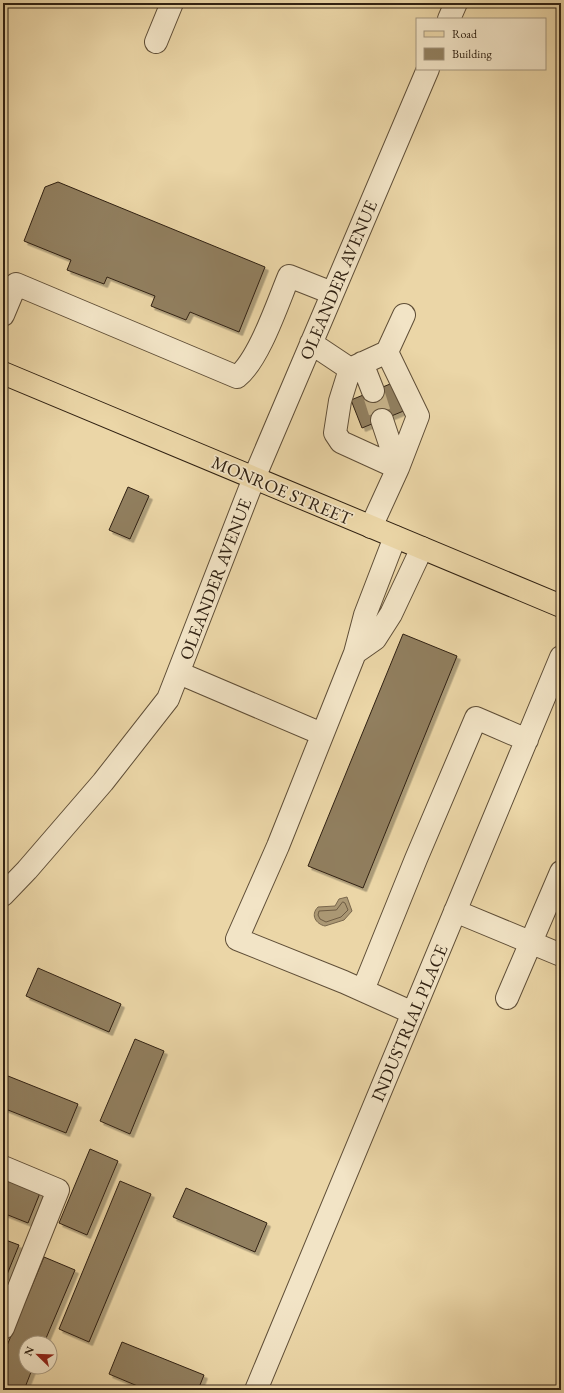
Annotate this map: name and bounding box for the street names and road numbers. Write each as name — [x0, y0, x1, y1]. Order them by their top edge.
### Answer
street label: OLEANDER AVENUE — [294, 197, 382, 363]
street label: MONROE STREET — [208, 450, 356, 530]
street label: OLEANDER AVENUE — [174, 495, 256, 663]
street label: INDUSTRIAL PLACE — [365, 941, 453, 1105]

